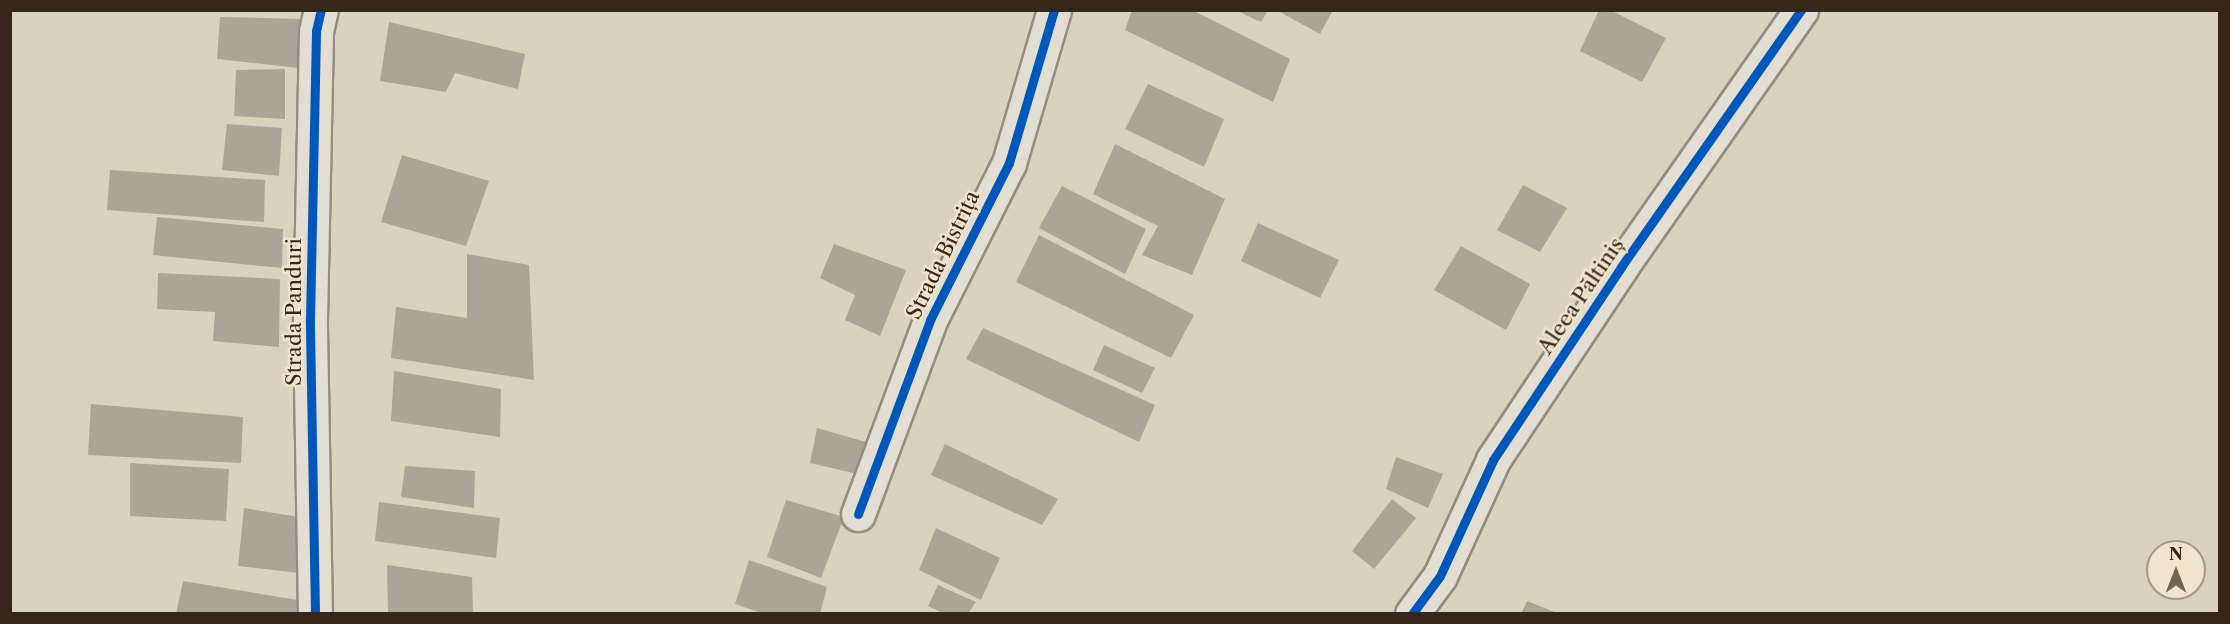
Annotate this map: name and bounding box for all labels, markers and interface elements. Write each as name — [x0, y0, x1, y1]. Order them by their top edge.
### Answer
street label: Strada Bistrița — [901, 186, 985, 324]
street label: Aleea Păltiniș — [1533, 233, 1629, 359]
street label: Strada Panduri — [281, 238, 307, 386]
north arrow — [2146, 540, 2206, 600]
text: N — [2169, 544, 2183, 564]

